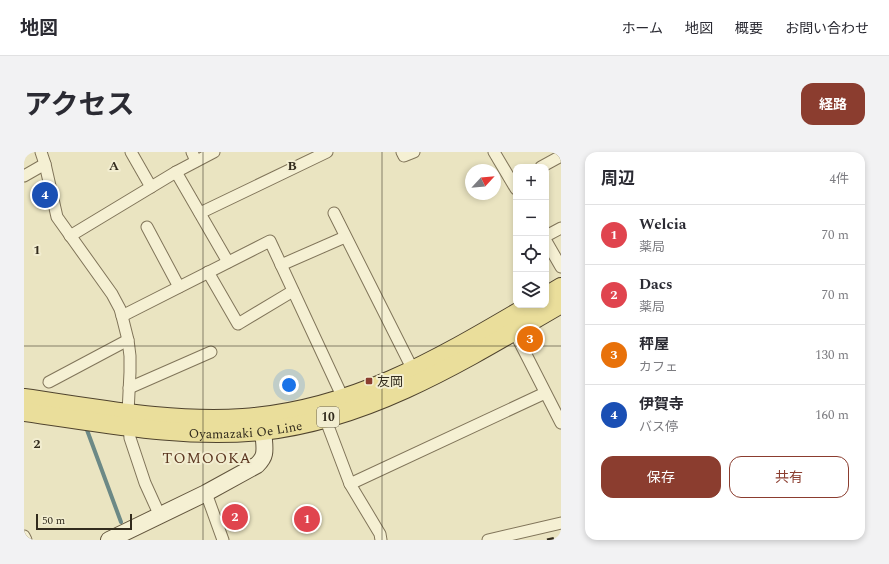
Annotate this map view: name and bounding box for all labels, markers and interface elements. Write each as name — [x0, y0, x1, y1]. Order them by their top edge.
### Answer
text: 地図 — [20, 14, 58, 43]
text: ホーム — [621, 18, 663, 39]
text: 地図 — [685, 18, 713, 39]
text: 概要 — [735, 18, 763, 39]
text: お問い合わせ — [785, 18, 869, 39]
button: 経路 — [801, 83, 865, 125]
text: アクセス — [24, 84, 135, 127]
text: A — [109, 156, 119, 176]
text: B — [287, 156, 297, 176]
north arrow — [465, 164, 501, 200]
map controls — [513, 164, 549, 308]
button: + — [513, 164, 549, 200]
text: 周辺 — [601, 166, 635, 192]
text: 4件 — [829, 169, 849, 189]
pin: 4 — [32, 180, 58, 210]
button: − — [513, 200, 549, 236]
text: Welcia — [639, 213, 686, 236]
text: 1 — [610, 225, 618, 245]
text: 70 m — [822, 225, 849, 245]
button: locate — [513, 236, 549, 272]
text: 薬局 — [639, 237, 665, 257]
text: 1 — [33, 240, 41, 260]
button: layers — [513, 272, 549, 308]
text: Dacs — [639, 273, 673, 296]
text: 2 — [610, 285, 618, 305]
text: 70 m — [822, 285, 849, 305]
text: 薬局 — [639, 297, 665, 317]
pin: 3 — [517, 324, 543, 354]
text: 秤屋 — [639, 333, 669, 356]
text: 3 — [610, 345, 618, 365]
text: 130 m — [815, 345, 849, 365]
text: カフェ — [639, 357, 678, 377]
place label: 友岡 — [377, 372, 403, 392]
your location — [279, 375, 299, 395]
marker: 友岡 — [364, 376, 374, 386]
text: 伊賀寺 — [639, 393, 684, 416]
text: 4 — [610, 405, 618, 425]
text: 160 m — [815, 405, 849, 425]
road number: 10 — [317, 407, 339, 427]
street label: Oyamazaki Oe Line — [188, 416, 304, 444]
text: バス停 — [639, 417, 678, 437]
text: 2 — [33, 434, 41, 454]
district label: TOMOOKA — [162, 447, 252, 470]
button: 保存 — [601, 456, 721, 498]
button: 共有 — [729, 456, 849, 498]
pin: 2 — [222, 502, 248, 532]
pin: 1 — [294, 504, 320, 534]
scale bar — [36, 512, 132, 531]
text: 50 m — [42, 512, 65, 529]

